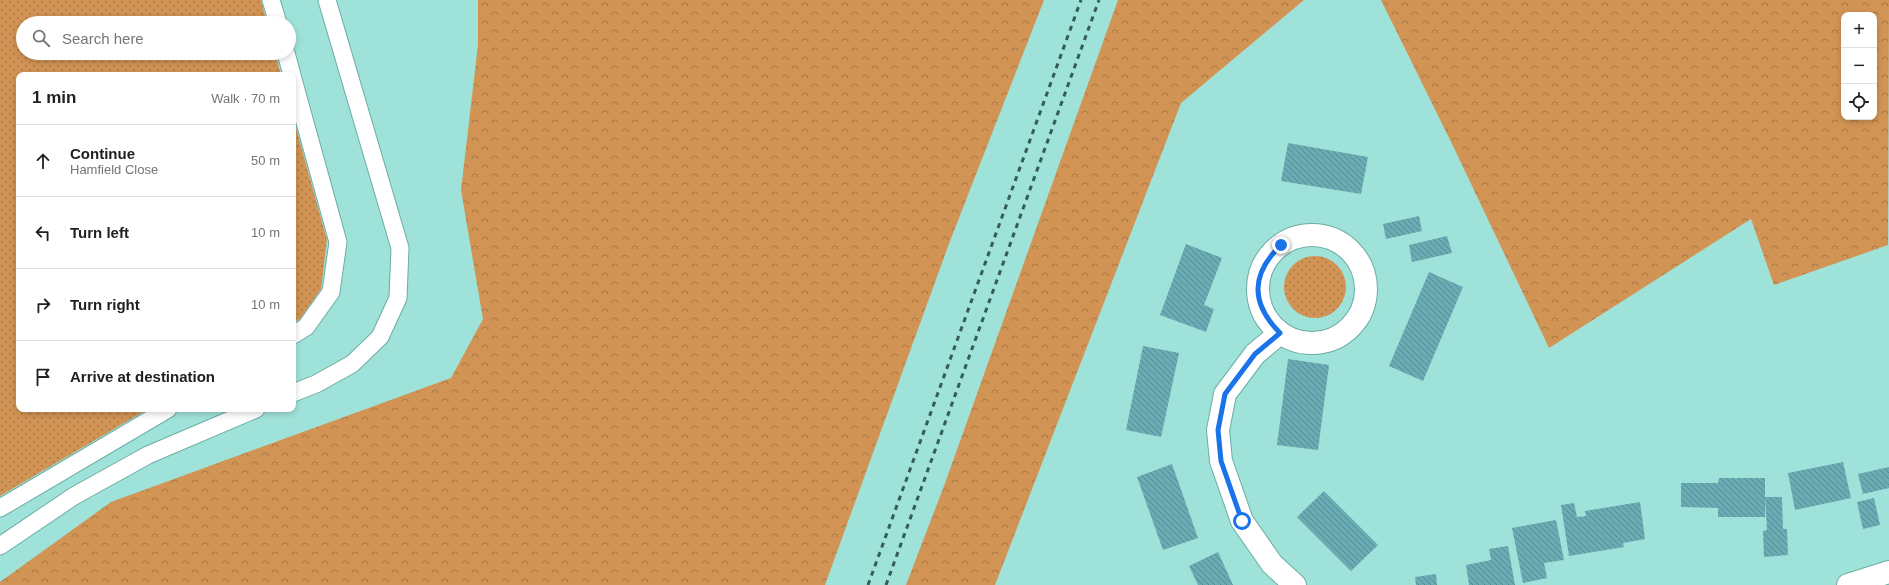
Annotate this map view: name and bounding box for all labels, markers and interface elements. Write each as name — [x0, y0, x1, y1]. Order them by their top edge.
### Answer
map controls — [1841, 12, 1877, 120]
button: + — [1841, 12, 1877, 48]
search box — [16, 16, 296, 60]
icon: search — [30, 27, 52, 49]
text: Search here — [62, 30, 144, 47]
button: − — [1841, 48, 1877, 84]
button: locate — [1841, 84, 1877, 120]
text: 1 min — [32, 88, 76, 107]
text: Walk · 70 m — [211, 91, 280, 106]
text: Continue — [70, 145, 135, 162]
icon: ahead — [32, 150, 54, 172]
text: 50 m — [251, 153, 280, 168]
text: Hamfield Close — [70, 162, 158, 177]
icon: left — [32, 222, 54, 244]
text: Turn left — [70, 224, 129, 241]
text: 10 m — [251, 225, 280, 240]
route end — [1272, 236, 1290, 254]
icon: right — [32, 294, 54, 316]
text: Turn right — [70, 296, 140, 313]
text: 10 m — [251, 297, 280, 312]
icon: arrive — [32, 366, 54, 388]
text: Arrive at destination — [70, 368, 215, 385]
route start — [1233, 512, 1251, 530]

